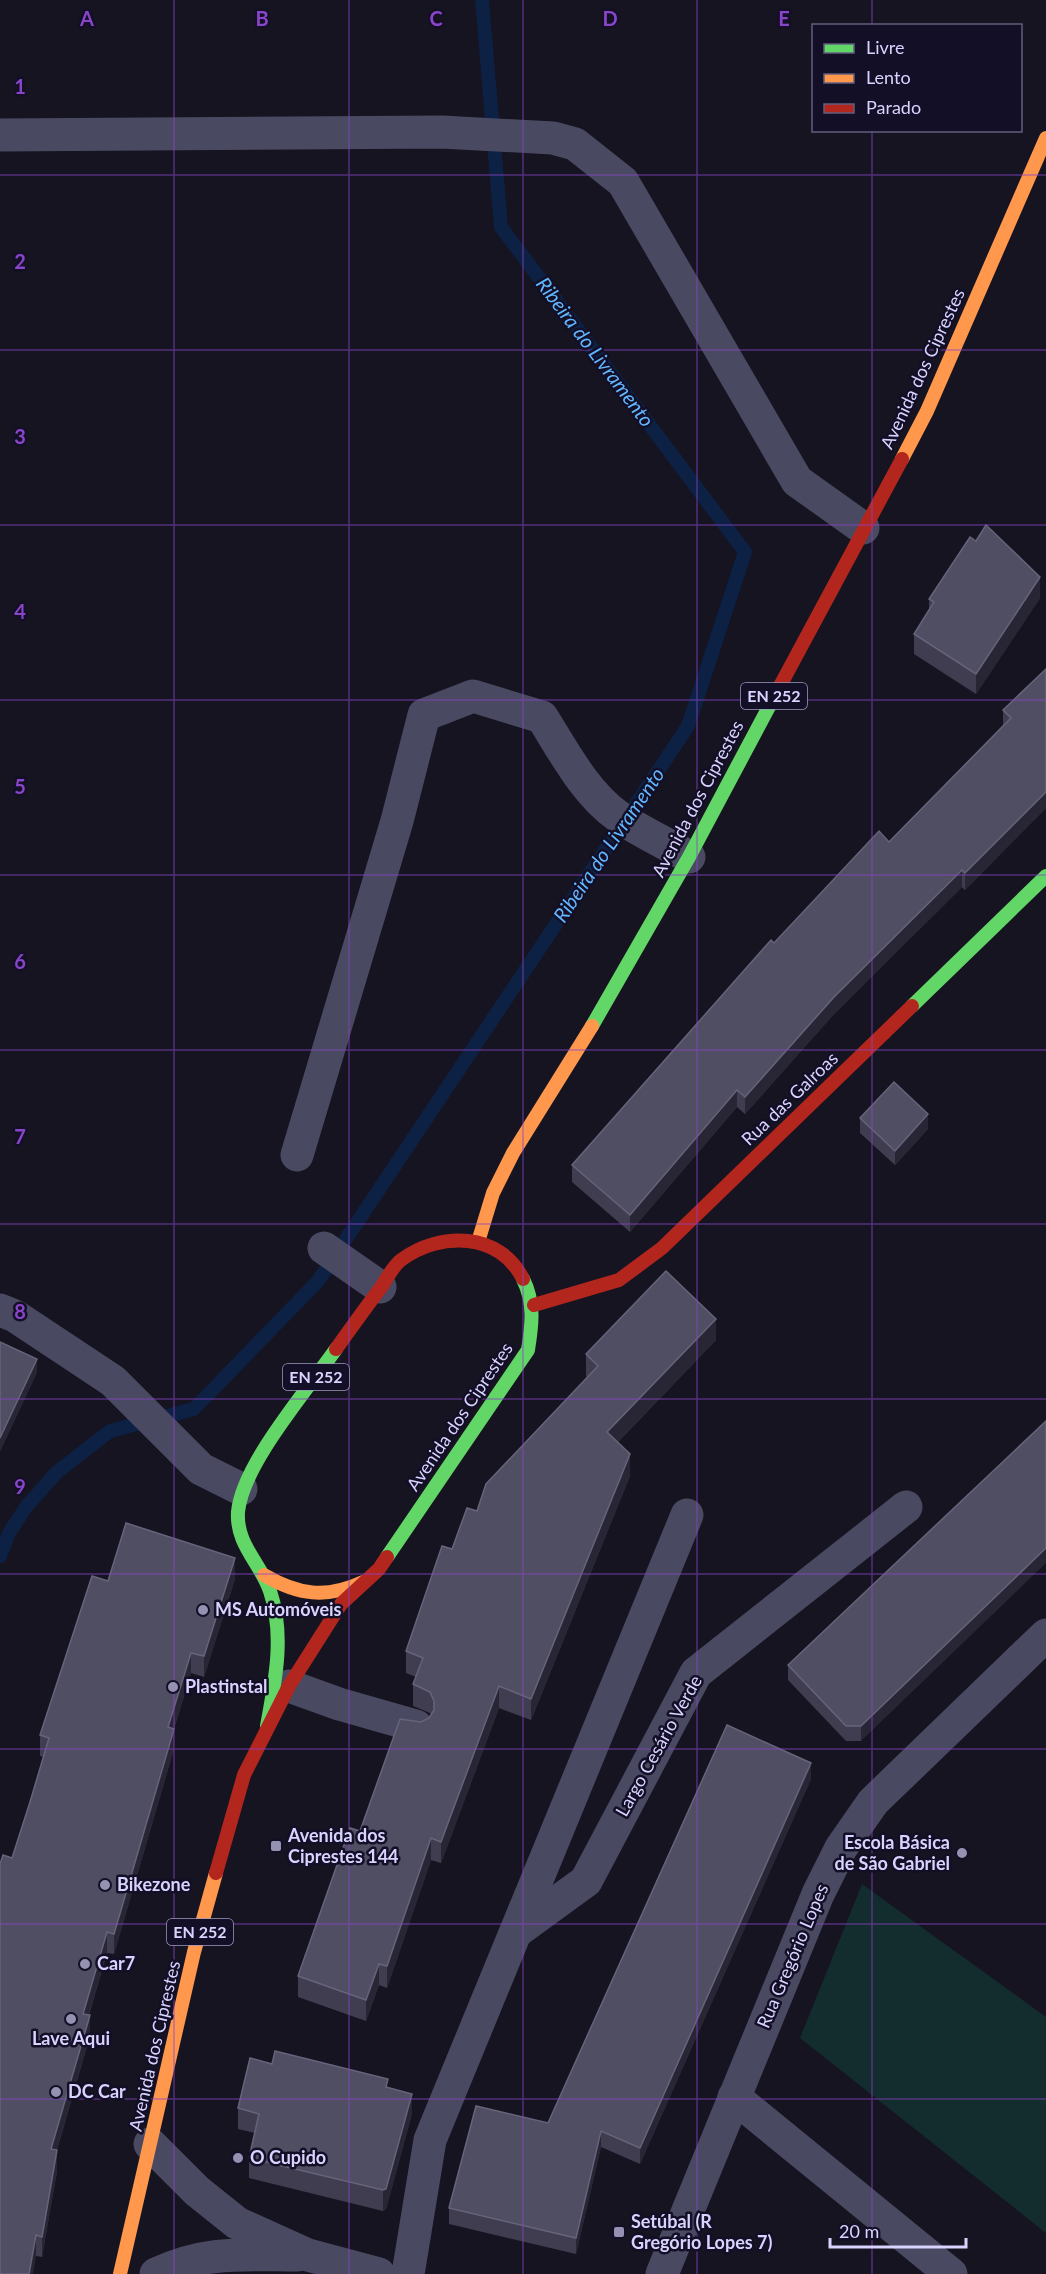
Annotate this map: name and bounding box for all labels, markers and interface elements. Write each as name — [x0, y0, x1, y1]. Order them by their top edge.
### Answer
text: A — [79, 6, 94, 30]
text: B — [255, 6, 269, 30]
text: C — [429, 6, 443, 30]
text: D — [602, 6, 618, 30]
text: E — [778, 6, 790, 30]
legend — [812, 24, 1022, 132]
text: Livre — [866, 36, 905, 58]
text: Lento — [866, 66, 911, 88]
text: 1 — [14, 74, 26, 98]
text: Parado — [866, 96, 921, 118]
text: 2 — [14, 249, 26, 273]
water label: Ribeira do Livramento — [532, 272, 660, 431]
street label: Avenida dos Ciprestes — [875, 285, 969, 452]
text: 3 — [14, 424, 26, 448]
text: 4 — [14, 599, 26, 623]
road number: EN 252 — [741, 683, 807, 709]
street label: Avenida dos Ciprestes — [646, 716, 748, 881]
water label: Ribeira do Livramento — [548, 763, 669, 926]
text: 5 — [14, 774, 26, 798]
text: 6 — [14, 949, 26, 973]
street label: Rua das Galroas — [737, 1047, 842, 1150]
text: 7 — [14, 1124, 26, 1148]
text: 8 — [14, 1299, 26, 1323]
street label: Avenida dos Ciprestes — [401, 1338, 517, 1495]
road number: EN 252 — [283, 1364, 349, 1390]
text: 9 — [14, 1474, 26, 1498]
place label: MS Automóveis — [215, 1598, 342, 1620]
marker: MS Automóveis — [196, 1603, 210, 1617]
street label: Largo Cesário Verde — [610, 1671, 706, 1820]
place label: Plastinstal — [185, 1675, 268, 1697]
marker: Plastinstal — [166, 1680, 180, 1694]
place label: Avenida dos Ciprestes 144 — [287, 1824, 399, 1867]
place label: Escola Básica de São Gabriel — [834, 1831, 950, 1874]
marker: Avenida dos Ciprestes 144 — [269, 1839, 283, 1853]
marker: Escola Básica de São Gabriel — [955, 1846, 969, 1860]
place label: Bikezone — [117, 1873, 191, 1895]
marker: Bikezone — [98, 1878, 112, 1892]
street label: Rua Gregório Lopes — [752, 1880, 832, 2031]
road number: EN 252 — [167, 1919, 233, 1945]
place label: Car7 — [97, 1952, 135, 1974]
marker: Car7 — [78, 1957, 92, 1971]
street label: Avenida dos Ciprestes — [124, 1958, 184, 2133]
marker: Lave Aqui — [64, 2012, 78, 2026]
place label: Lave Aqui — [32, 2027, 110, 2049]
place label: DC Car — [68, 2080, 126, 2102]
marker: DC Car — [49, 2085, 63, 2099]
place label: O Cupido — [250, 2146, 326, 2168]
marker: O Cupido — [231, 2151, 245, 2165]
place label: Setúbal (R Gregório Lopes 7) — [631, 2210, 772, 2253]
scale bar — [830, 2211, 966, 2249]
text: 20 m — [839, 2220, 879, 2242]
marker: Setúbal (R Gregório Lopes 7) — [612, 2225, 626, 2239]

